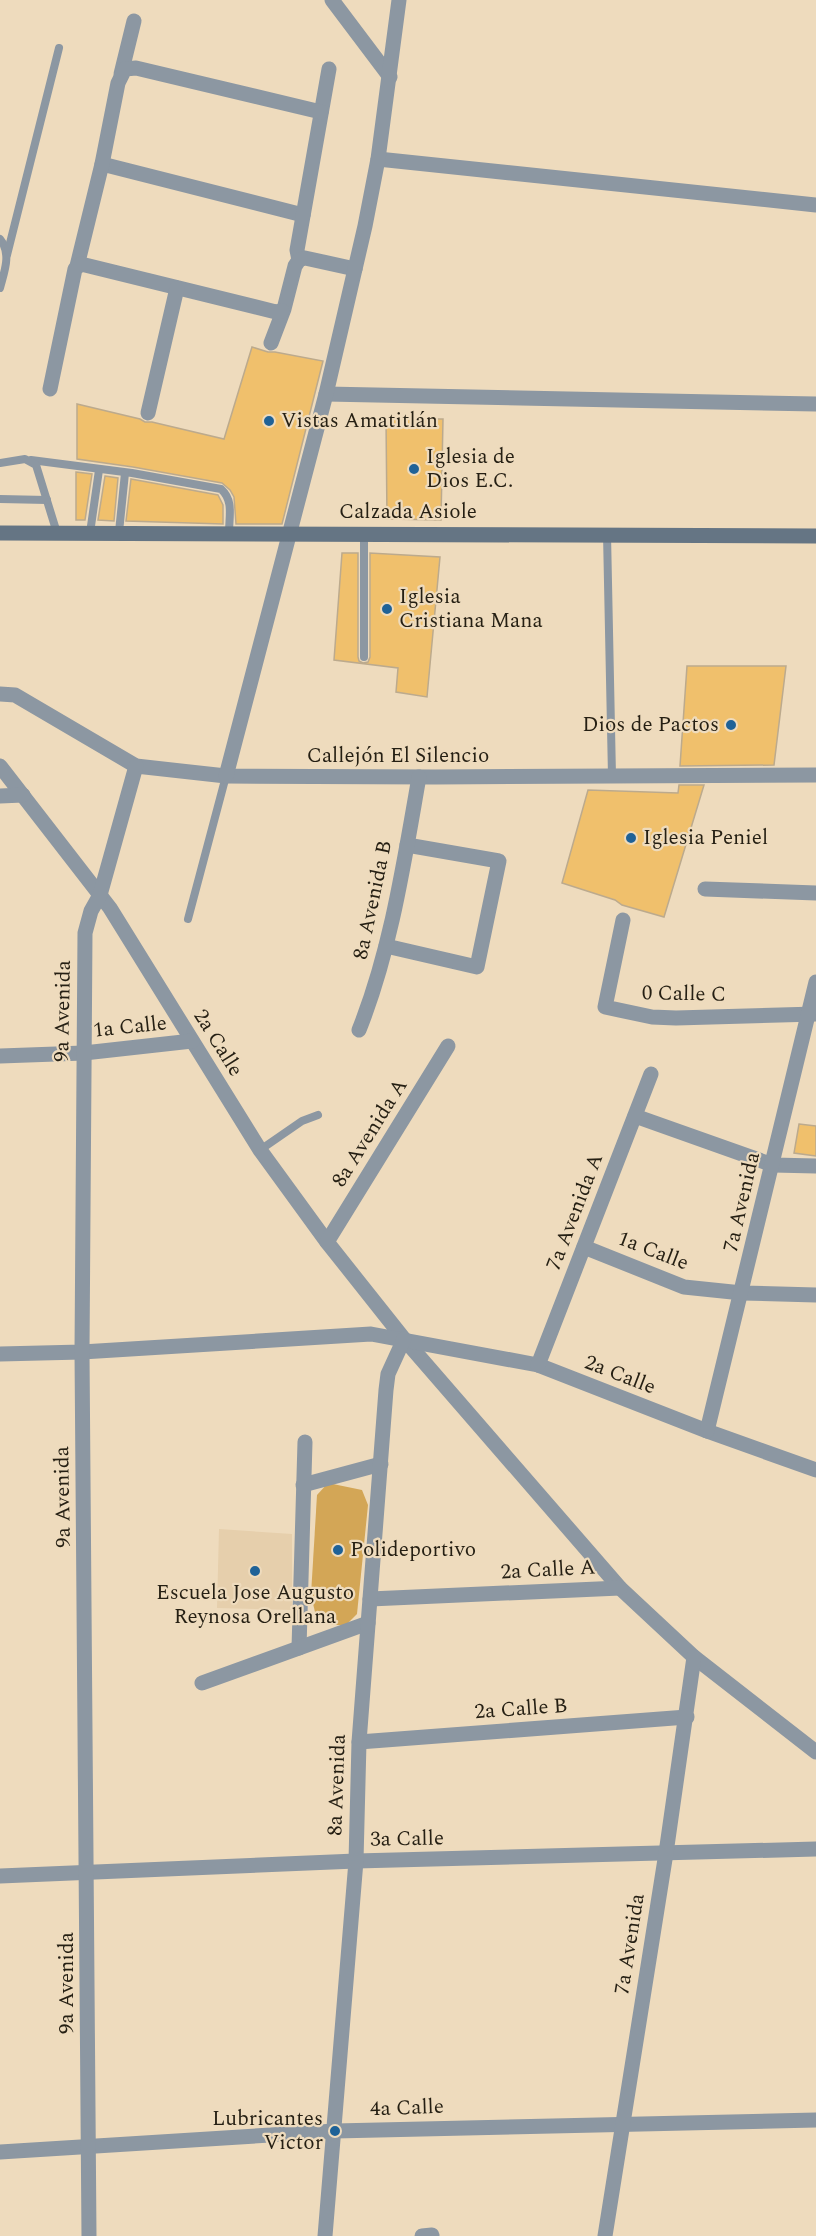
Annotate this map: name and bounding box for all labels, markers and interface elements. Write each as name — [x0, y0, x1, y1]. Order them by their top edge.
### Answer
place label: Vistas Amatitlán — [281, 405, 438, 437]
marker: Vistas Amatitlán — [262, 414, 276, 428]
place label: Iglesia de Dios E.C. — [426, 441, 515, 497]
marker: Iglesia de Dios E.C. — [407, 462, 421, 476]
street label: Calzada Asiole — [339, 496, 477, 528]
place label: Iglesia Cristiana Mana — [399, 581, 543, 637]
marker: Iglesia Cristiana Mana — [380, 602, 394, 616]
place label: Dios de Pactos — [582, 709, 719, 741]
marker: Dios de Pactos — [724, 718, 738, 732]
street label: Callejón El Silencio — [307, 740, 489, 772]
place label: Iglesia Peniel — [643, 822, 768, 854]
marker: Iglesia Peniel — [624, 831, 638, 845]
street label: 8a Avenida B — [345, 838, 401, 962]
street label: 9a Avenida — [46, 959, 80, 1062]
street label: 0 Calle C — [642, 977, 726, 1011]
street label: 2a Calle — [185, 1003, 251, 1083]
street label: 1a Calle — [92, 1007, 168, 1047]
street label: 8a Avenida A — [324, 1072, 416, 1194]
street label: 7a Avenida — [715, 1148, 769, 1255]
street label: 7a Avenida A — [538, 1149, 612, 1275]
street label: 1a Calle — [613, 1223, 693, 1279]
street label: 2a Calle — [580, 1347, 660, 1403]
street label: 9a Avenida — [46, 1445, 80, 1548]
place label: Polideportivo — [350, 1534, 476, 1566]
marker: Polideportivo — [331, 1543, 345, 1557]
street label: 2a Calle A — [500, 1552, 596, 1588]
marker: Escuela Jose Augusto Reynosa Orellana — [248, 1564, 262, 1578]
place label: Escuela Jose Augusto Reynosa Orellana — [156, 1577, 354, 1633]
street label: 2a Calle B — [473, 1690, 569, 1728]
street label: 8a Avenida — [319, 1733, 355, 1836]
street label: 3a Calle — [370, 1822, 444, 1856]
street label: 7a Avenida — [606, 1890, 654, 1997]
street label: 9a Avenida — [51, 1931, 83, 2034]
street label: 4a Calle — [369, 2091, 445, 2125]
place label: Lubricantes Victor — [212, 2103, 323, 2159]
marker: Lubricantes Victor — [328, 2124, 342, 2138]

